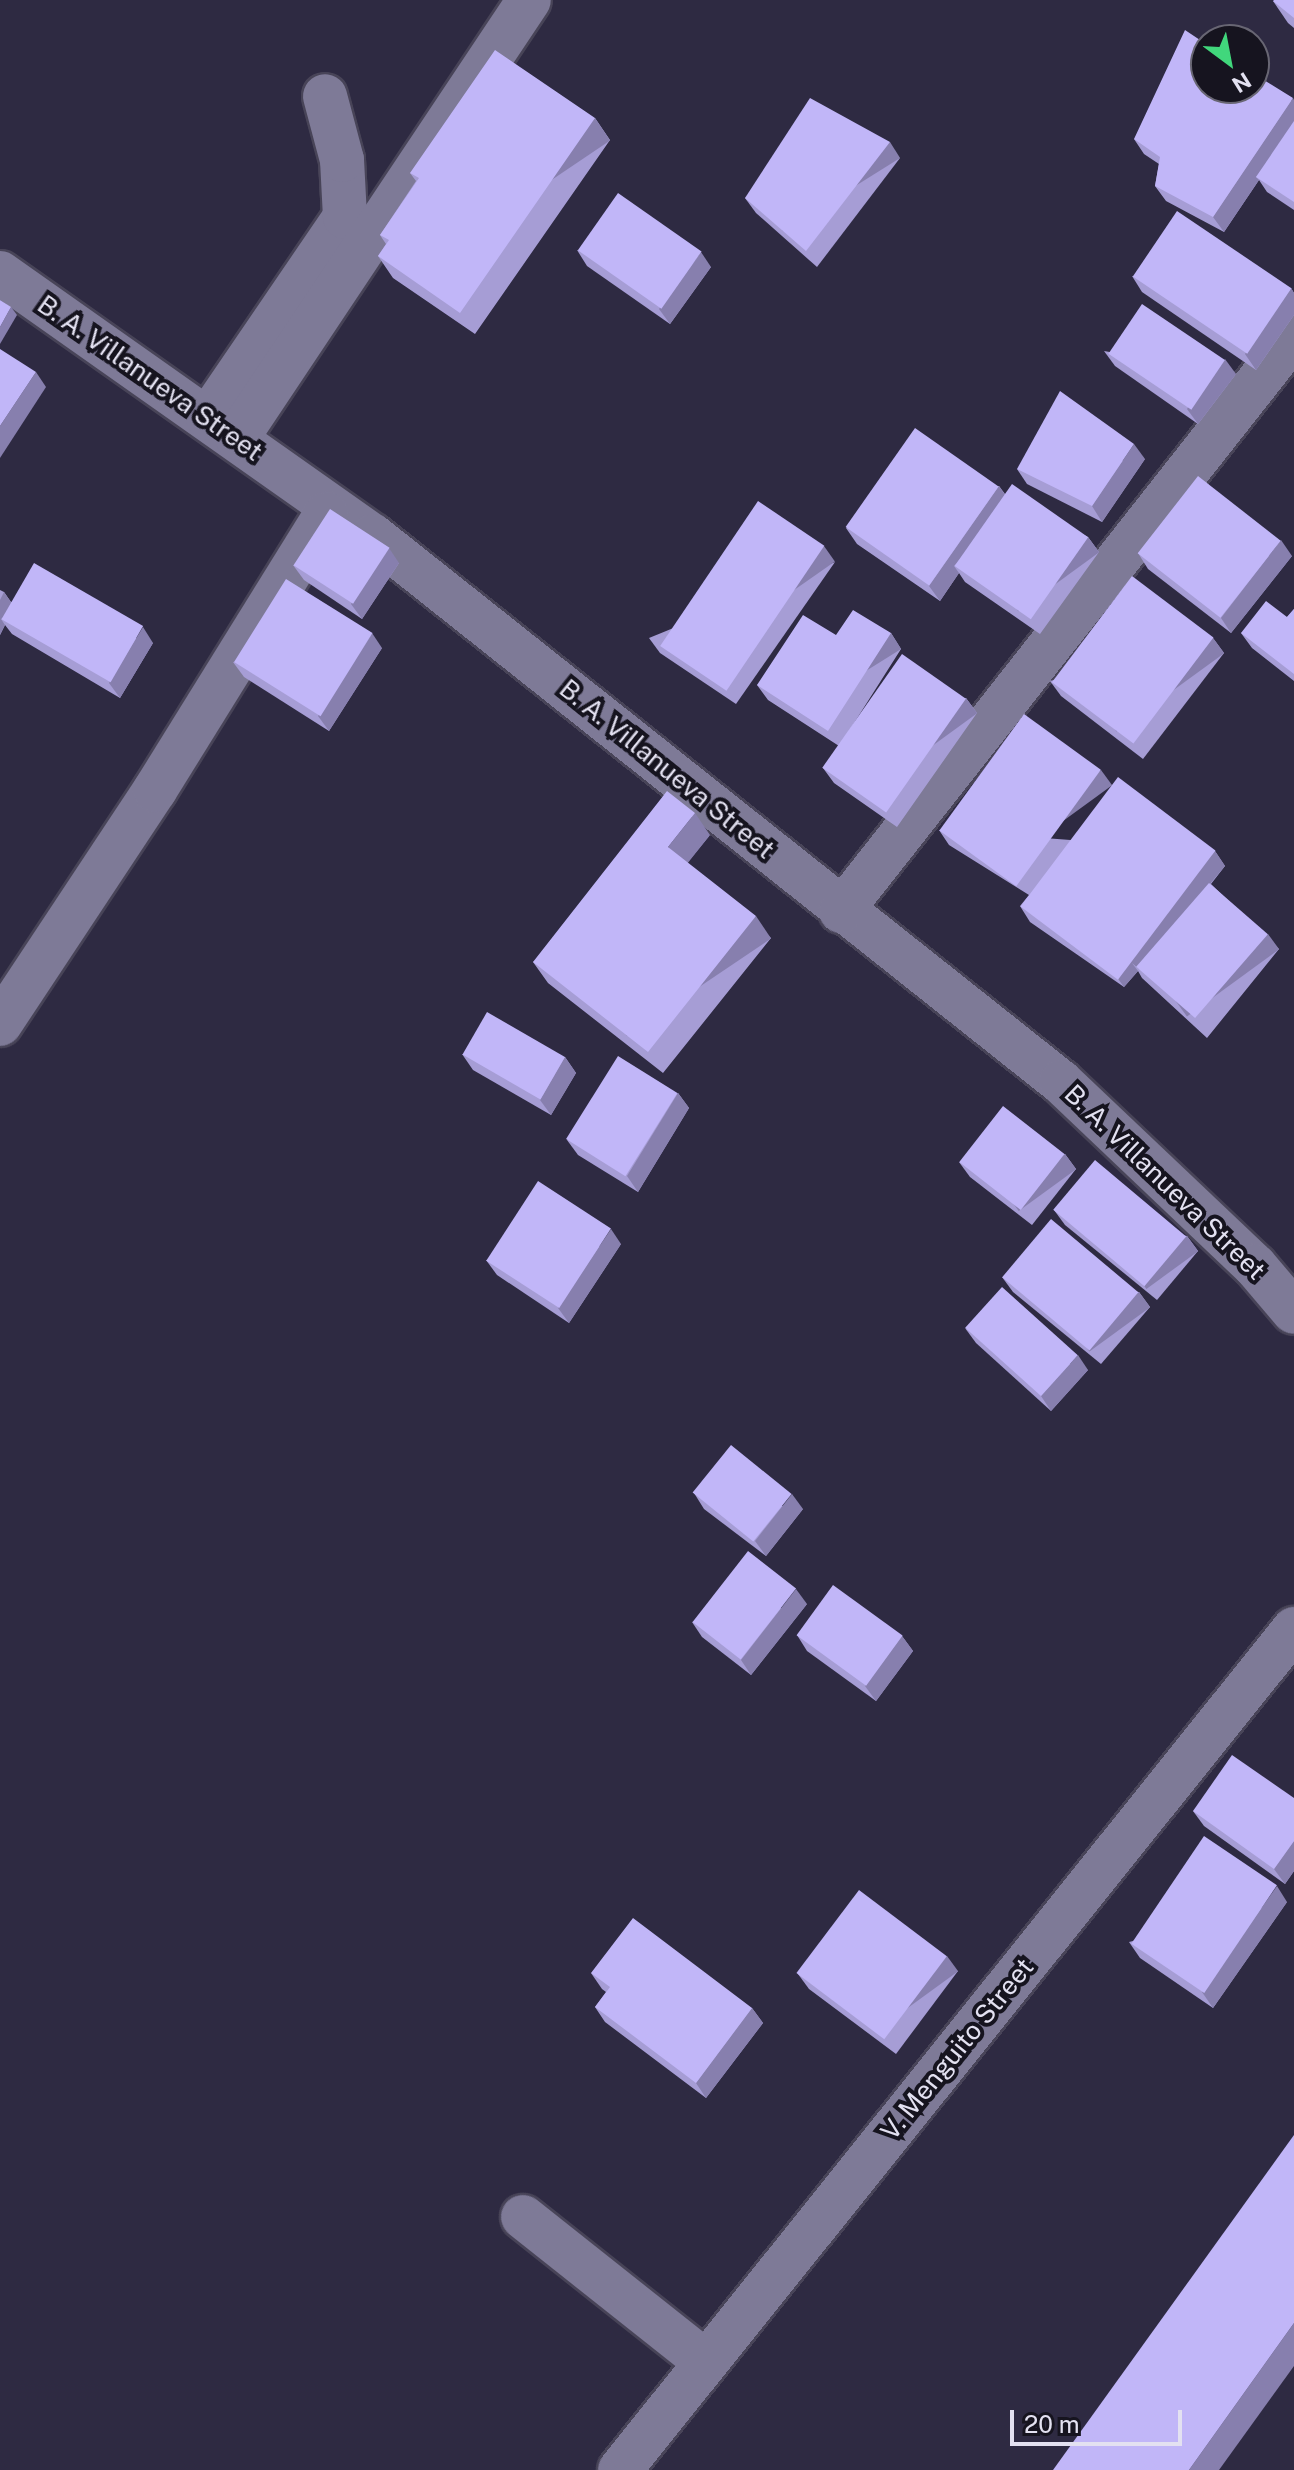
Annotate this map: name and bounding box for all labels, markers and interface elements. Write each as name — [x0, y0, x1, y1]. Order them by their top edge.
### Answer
north arrow — [1190, 24, 1270, 104]
text: N — [1227, 67, 1256, 98]
street label: B. A. Villanueva Street — [31, 288, 269, 468]
street label: B. A. Villanueva Street — [553, 673, 781, 865]
street label: B. A. Villanueva Street — [1058, 1078, 1272, 1286]
street label: V. Menguito Street — [874, 1952, 1040, 2146]
scale bar — [1014, 2394, 1186, 2444]
text: 20 m — [1024, 2410, 1080, 2438]

